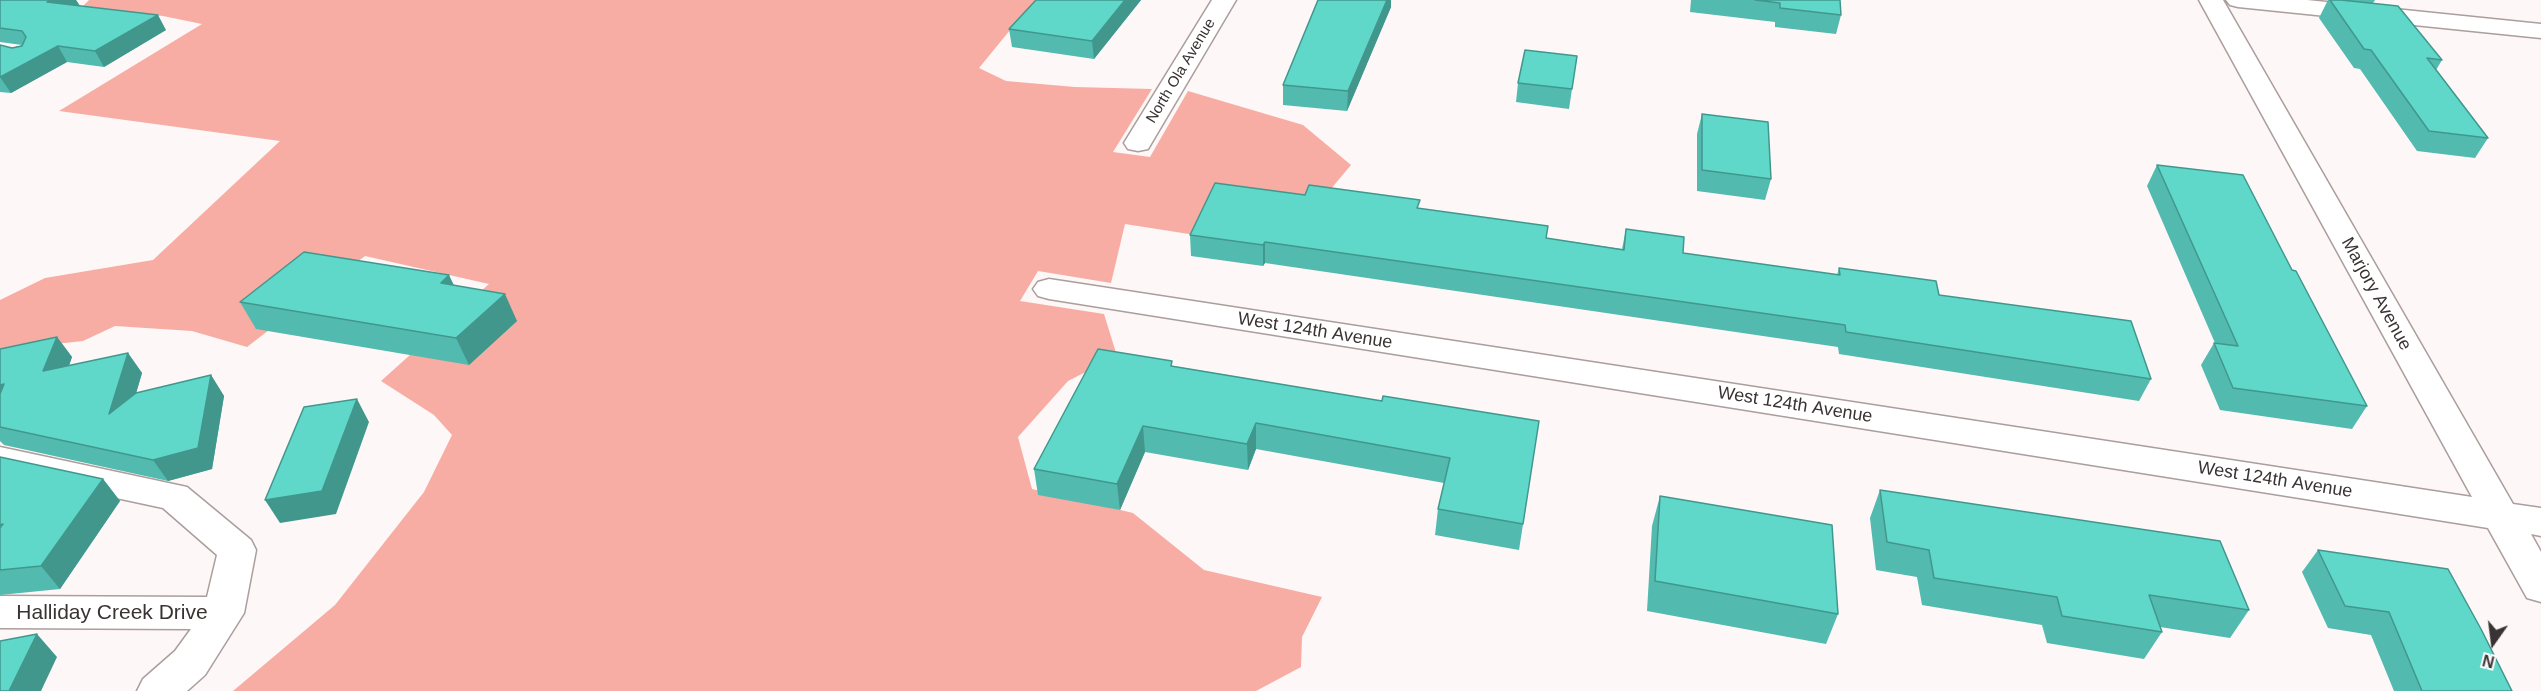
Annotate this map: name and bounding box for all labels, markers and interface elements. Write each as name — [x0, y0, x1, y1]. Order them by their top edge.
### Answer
street label: North Ola Avenue — [1143, 15, 1219, 127]
street label: Marjory Avenue — [2336, 234, 2416, 354]
street label: West 124th Avenue — [1236, 308, 1394, 354]
street label: West 124th Avenue — [1716, 382, 1874, 428]
street label: West 124th Avenue — [2196, 457, 2354, 503]
street label: Halliday Creek Drive — [16, 600, 208, 626]
north arrow — [2463, 613, 2523, 673]
text: N — [2481, 651, 2496, 671]

